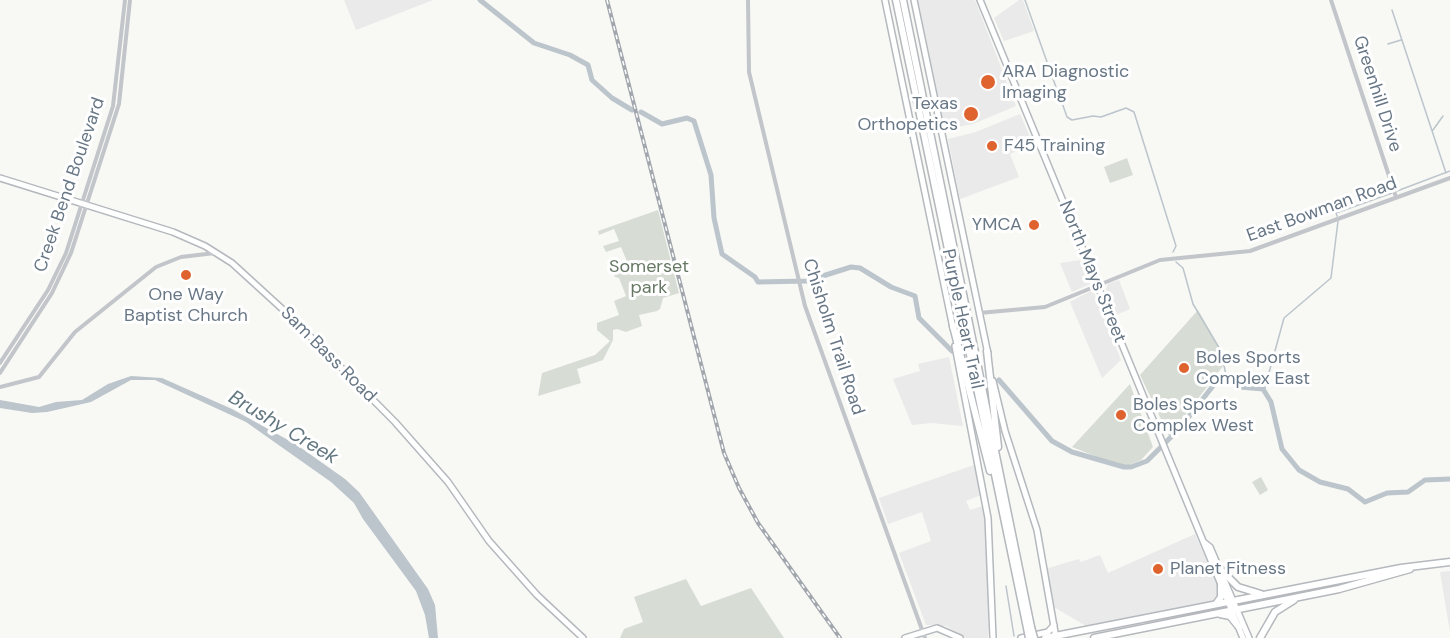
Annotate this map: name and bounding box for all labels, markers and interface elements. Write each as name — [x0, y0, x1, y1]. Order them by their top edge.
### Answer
street label: Greenhill Drive — [1348, 33, 1406, 155]
place label: ARA Diagnostic Imaging — [1002, 61, 1129, 104]
marker: ARA Diagnostic Imaging — [979, 73, 997, 91]
place label: Texas Orthopetics — [857, 93, 958, 136]
street label: Creek Bend Boulevard — [30, 95, 110, 275]
marker: Texas Orthopetics — [962, 105, 980, 123]
place label: F45 Training — [1004, 135, 1105, 157]
marker: F45 Training — [985, 139, 999, 153]
street label: East Bowman Road — [1244, 173, 1400, 247]
street label: North Mays Street — [1054, 198, 1130, 346]
place label: YMCA — [972, 214, 1022, 236]
marker: YMCA — [1027, 218, 1041, 232]
street label: Purple Heart Trail — [937, 247, 987, 391]
park label: Somerset park — [609, 256, 689, 298]
street label: Chisholm Trail Road — [798, 256, 868, 418]
marker: One Way Baptist Church — [179, 268, 193, 282]
place label: One Way Baptist Church — [124, 284, 248, 326]
street label: Sam Bass Road — [276, 303, 380, 407]
place label: Boles Sports Complex East — [1196, 347, 1310, 389]
marker: Boles Sports Complex East — [1177, 361, 1191, 375]
water label: Brushy Creek — [224, 386, 342, 470]
place label: Boles Sports Complex West — [1133, 394, 1254, 436]
marker: Boles Sports Complex West — [1114, 408, 1128, 422]
place label: Planet Fitness — [1170, 558, 1286, 580]
marker: Planet Fitness — [1151, 562, 1165, 576]

